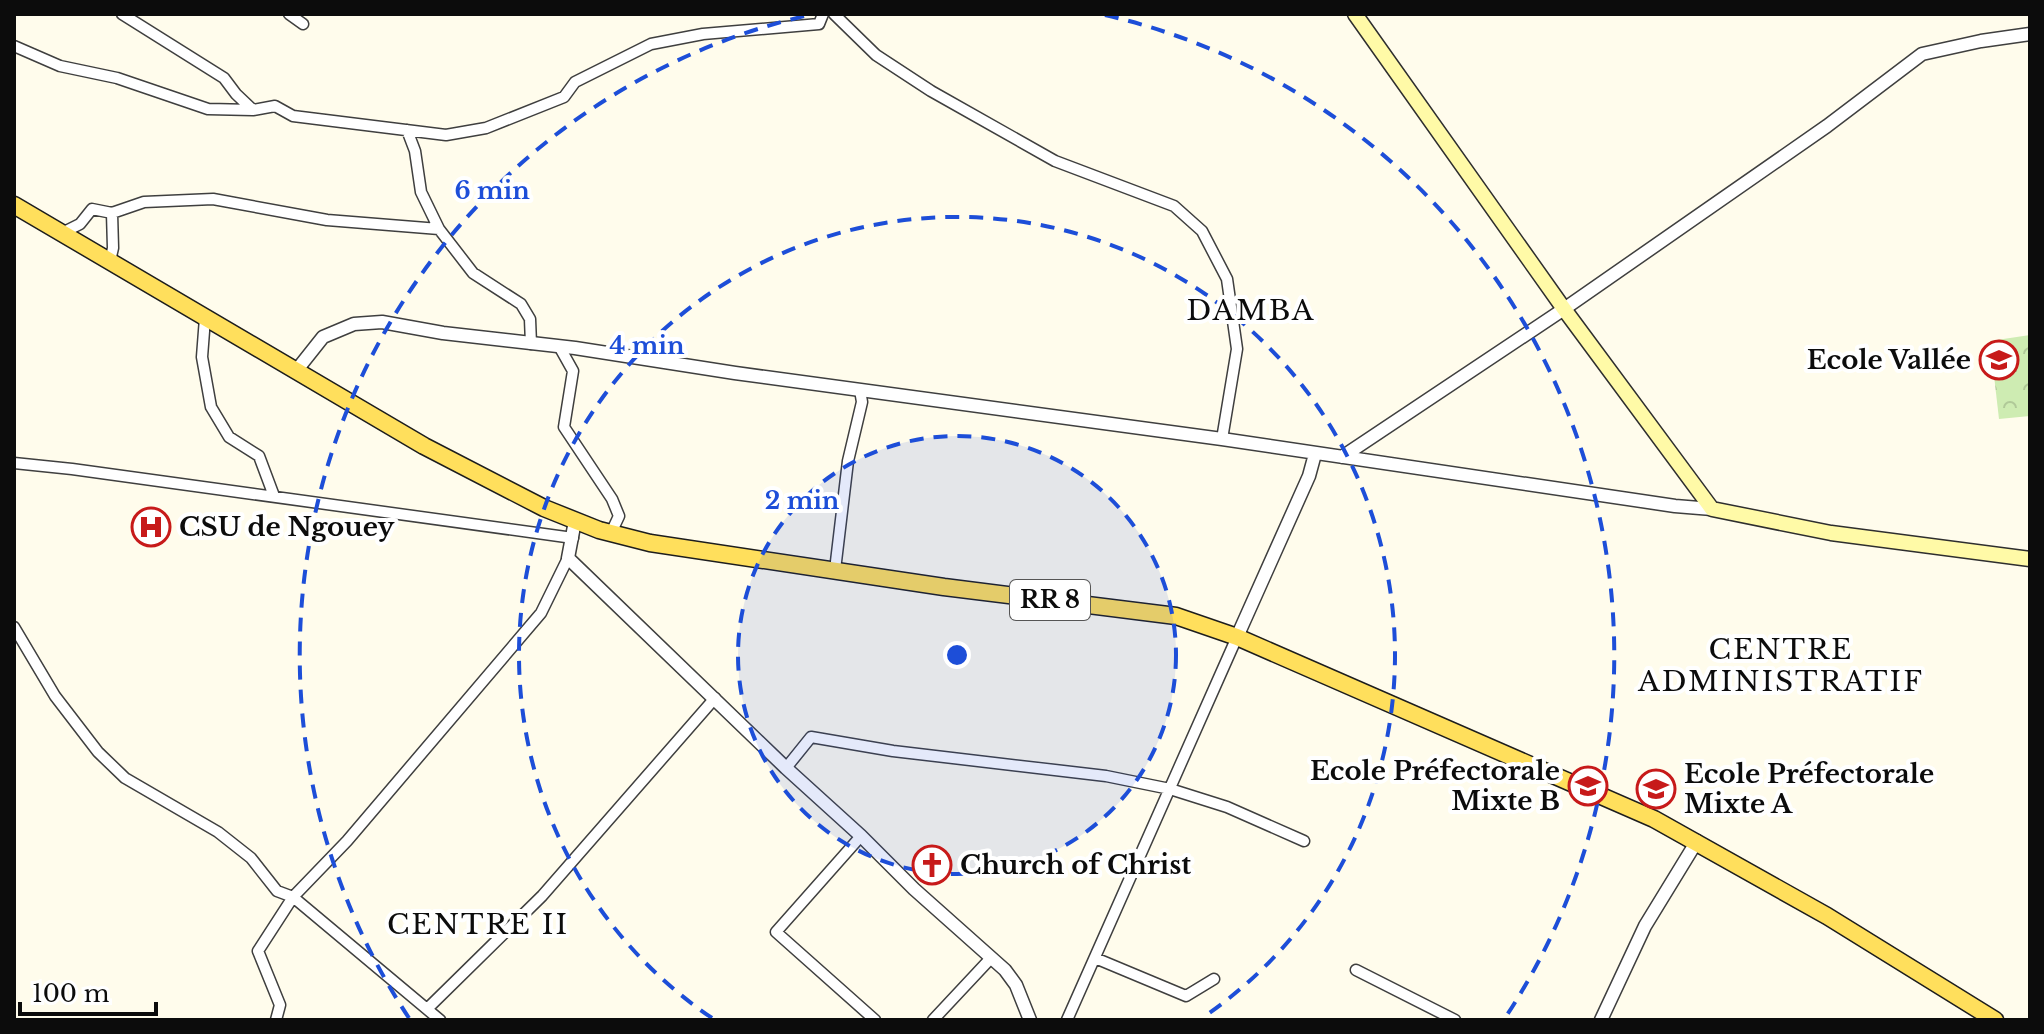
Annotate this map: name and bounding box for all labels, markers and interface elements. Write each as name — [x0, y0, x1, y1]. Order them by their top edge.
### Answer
text: 6 min — [454, 176, 530, 205]
district label: DAMBA — [1187, 293, 1315, 328]
text: 4 min — [610, 331, 685, 360]
school or university icon: Ecole Vallée — [1978, 339, 2020, 381]
place label: Ecole Vallée — [1807, 344, 1971, 376]
text: 2 min — [765, 486, 840, 515]
hospital icon: CSU de Ngouey — [130, 506, 172, 548]
place label: CSU de Ngouey — [179, 511, 395, 543]
road number: RR 8 — [1010, 580, 1090, 620]
district label: CENTRE ADMINISTRATIF — [1637, 632, 1924, 699]
centre of rings — [943, 641, 971, 669]
place label: Ecole Préfectorale Mixte B — [1310, 755, 1560, 817]
place label: Ecole Préfectorale Mixte A — [1684, 758, 1934, 820]
school or university icon: Ecole Préfectorale Mixte B — [1567, 765, 1609, 807]
school or university icon: Ecole Préfectorale Mixte A — [1635, 768, 1677, 810]
church icon: Church of Christ — [911, 844, 953, 886]
place label: Church of Christ — [960, 849, 1191, 881]
district label: CENTRE II — [387, 907, 569, 942]
scale bar — [20, 966, 156, 1016]
text: 100 m — [32, 979, 110, 1008]

